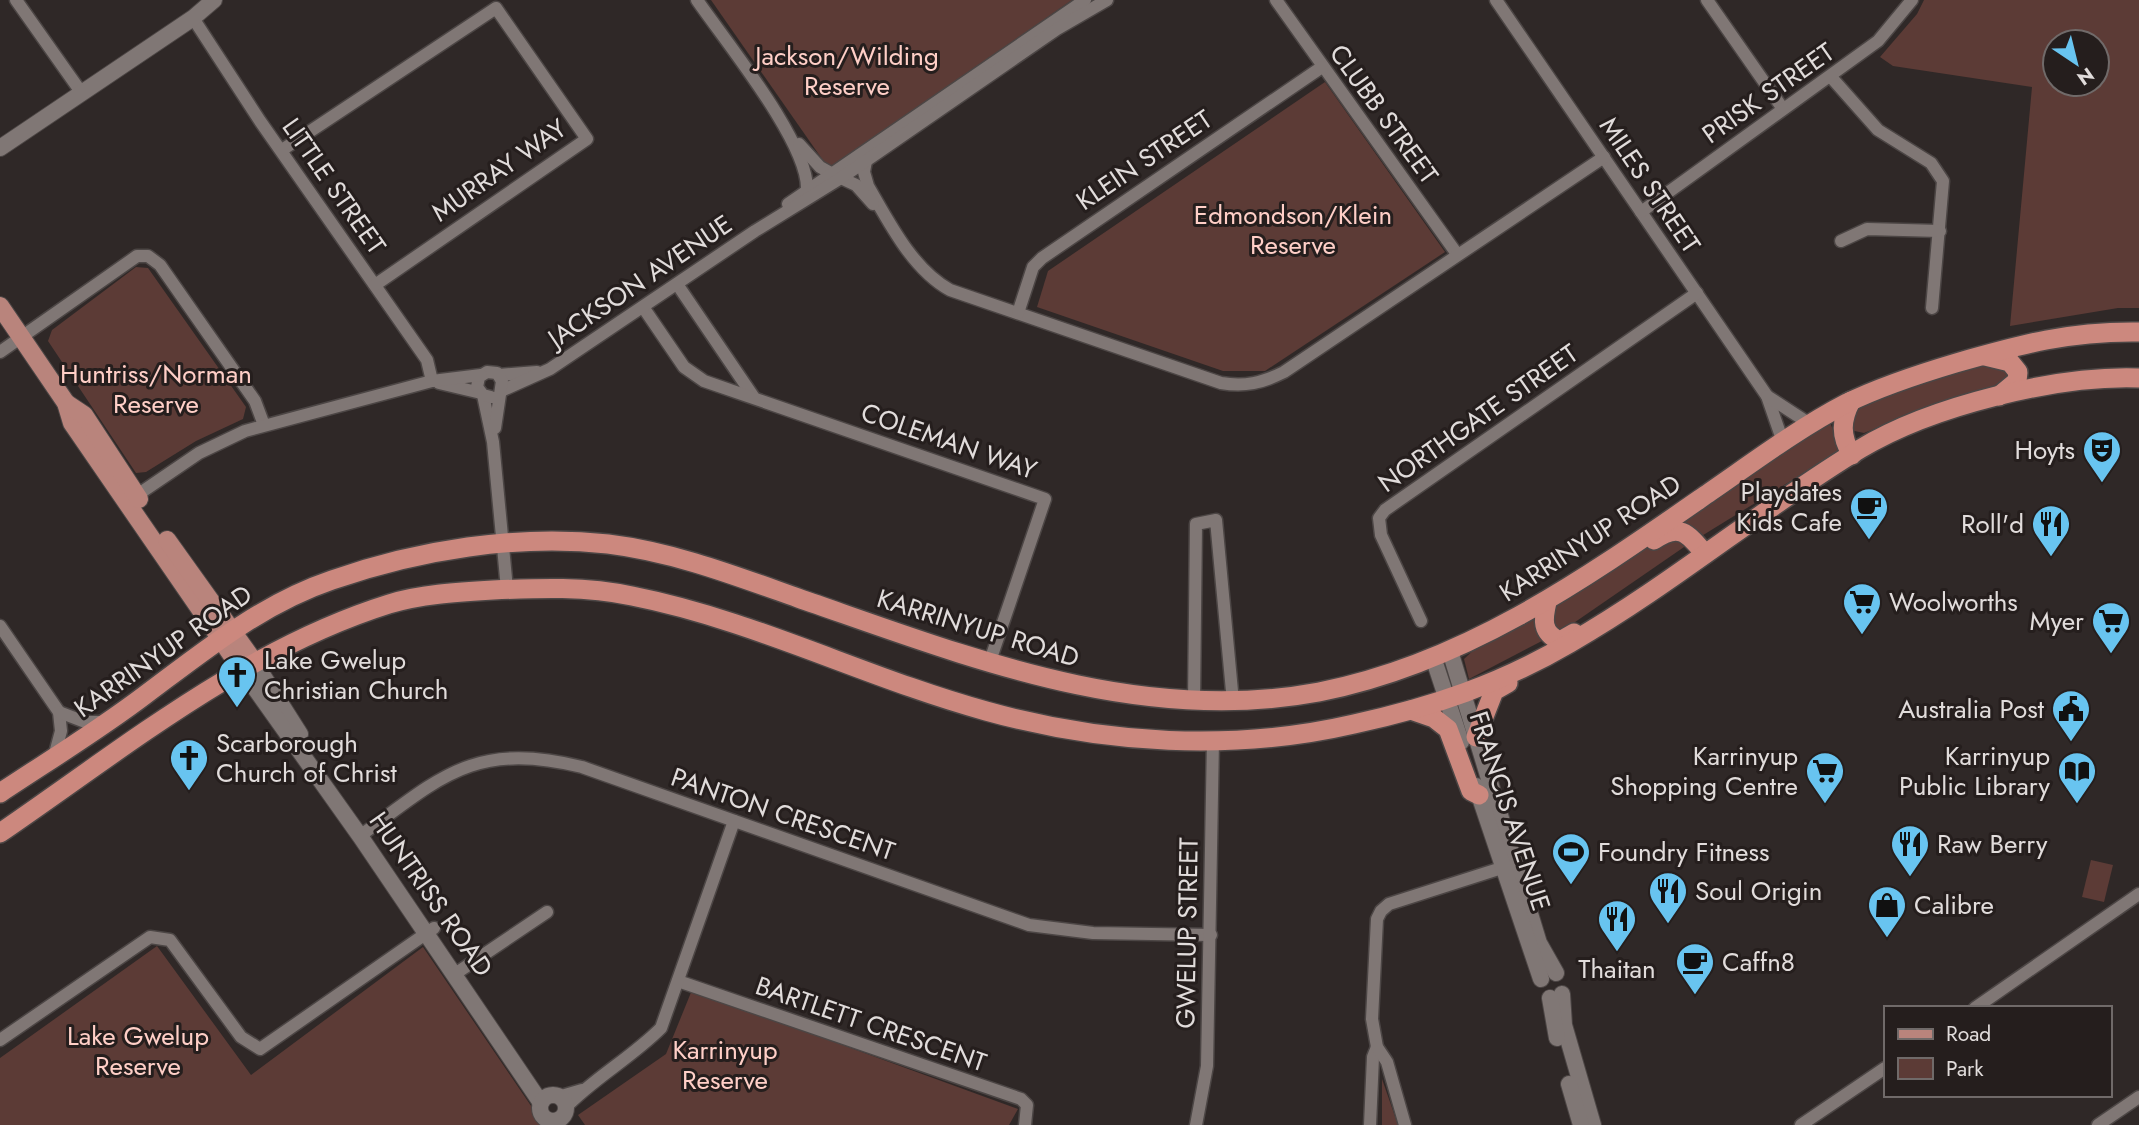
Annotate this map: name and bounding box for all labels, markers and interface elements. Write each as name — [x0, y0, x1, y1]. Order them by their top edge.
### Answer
north arrow — [2041, 28, 2111, 98]
street label: PRISK STREET — [1694, 33, 1842, 153]
street label: CLUBB STREET — [1320, 36, 1448, 192]
park label: Jackson/Wilding Reserve — [752, 37, 939, 105]
text: N — [2072, 61, 2099, 92]
street label: KLEIN STREET — [1068, 100, 1220, 220]
street label: MURRAY WAY — [424, 109, 575, 231]
street label: MILES STREET — [1590, 109, 1710, 261]
street label: LITTLE STREET — [273, 110, 395, 262]
park label: Edmondson/Klein Reserve — [1194, 196, 1392, 264]
street label: JACKSON AVENUE — [538, 205, 740, 358]
street label: NORTHGATE STREET — [1370, 335, 1586, 501]
park label: Huntriss/Norman Reserve — [60, 355, 252, 423]
street label: COLEMAN WAY — [856, 393, 1042, 489]
theatre icon: Hoyts — [2081, 429, 2123, 484]
place label: Hoyts — [2014, 431, 2075, 469]
street label: KARRINYUP ROAD — [1492, 465, 1688, 611]
place label: Playdates Kids Cafe — [1736, 473, 1842, 541]
cafe icon: Playdates Kids Cafe — [1848, 486, 1890, 541]
restaurant icon: Roll'd — [2030, 503, 2072, 558]
place label: Roll'd — [1961, 505, 2024, 543]
street label: KARRINYUP ROAD — [66, 575, 260, 727]
street label: KARRINYUP ROAD — [872, 579, 1084, 677]
supermarket icon: Woolworths — [1841, 581, 1883, 636]
place label: Woolworths — [1889, 583, 2018, 621]
supermarket icon: Myer — [2090, 600, 2132, 655]
place label: Myer — [2030, 602, 2084, 640]
place label: Lake Gwelup Christian Church — [264, 641, 448, 709]
church icon: Lake Gwelup Christian Church — [216, 654, 258, 709]
public building icon: Australia Post — [2050, 688, 2092, 743]
place label: Australia Post — [1898, 690, 2045, 728]
street label: FRANCIS AVENUE — [1460, 706, 1560, 916]
place label: Scarborough Church of Christ — [216, 724, 398, 792]
church icon: Scarborough Church of Christ — [168, 737, 210, 792]
place label: Karrinyup Shopping Centre — [1610, 737, 1798, 805]
place label: Karrinyup Public Library — [1899, 737, 2051, 805]
supermarket icon: Karrinyup Shopping Centre — [1804, 750, 1846, 805]
library icon: Karrinyup Public Library — [2056, 750, 2098, 805]
street label: PANTON CRESCENT — [666, 758, 900, 870]
street label: HUNTRISS ROAD — [360, 804, 502, 984]
restaurant icon: Raw Berry — [1889, 823, 1931, 878]
place label: Raw Berry — [1937, 825, 2048, 863]
sports icon: Foundry Fitness — [1550, 831, 1592, 886]
place label: Foundry Fitness — [1598, 833, 1769, 871]
street label: GWELUP STREET — [1166, 837, 1208, 1029]
restaurant icon: Soul Origin — [1647, 870, 1689, 925]
place label: Soul Origin — [1695, 872, 1822, 910]
shop icon: Calibre — [1866, 884, 1908, 939]
place label: Calibre — [1914, 886, 1994, 924]
restaurant icon: Thaitan — [1596, 898, 1638, 953]
cafe icon: Caffn8 — [1674, 941, 1716, 996]
place label: Caffn8 — [1722, 943, 1795, 981]
place label: Thaitan — [1578, 950, 1656, 988]
street label: BARTLETT CRESCENT — [750, 967, 992, 1081]
legend — [1884, 1006, 2111, 1097]
park label: Lake Gwelup Reserve — [67, 1017, 209, 1085]
text: Road — [1946, 1019, 1991, 1049]
park label: Karrinyup Reserve — [672, 1031, 778, 1099]
text: Park — [1946, 1054, 1984, 1084]

